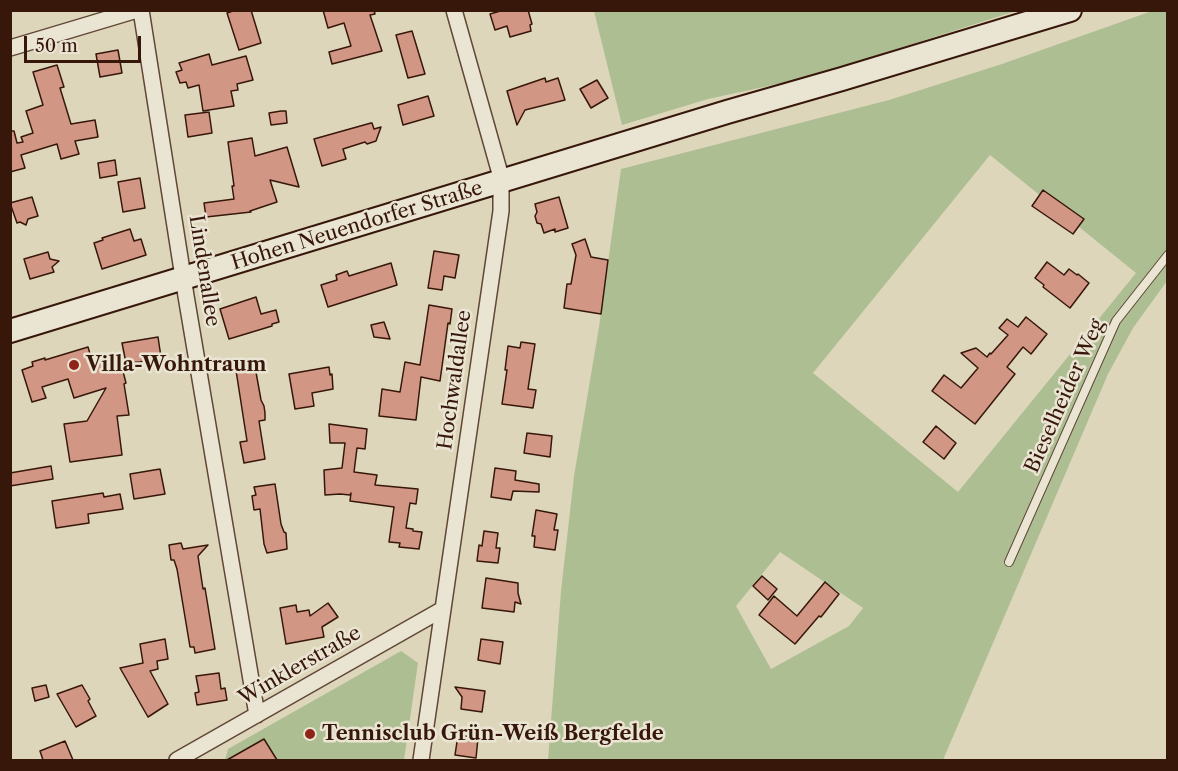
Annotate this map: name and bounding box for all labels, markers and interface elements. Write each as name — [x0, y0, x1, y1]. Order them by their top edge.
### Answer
scale bar — [27, 24, 144, 62]
text: 50 m — [35, 35, 78, 57]
street label: Hohen Neuendorfer Straße — [228, 176, 486, 276]
street label: Lindenallee — [183, 214, 225, 328]
street label: Hochwaldallee — [433, 309, 477, 451]
street label: Bieselheider Weg — [1020, 315, 1110, 477]
place label: Villa-Wohntraum — [86, 353, 266, 377]
marker: Villa-Wohntraum — [67, 358, 81, 372]
street label: Winklerstraße — [235, 621, 365, 711]
place label: Tennisclub Grün-Weiß Bergfelde — [322, 722, 664, 746]
marker: Tennisclub Grün-Weiß Bergfelde — [303, 727, 317, 741]

